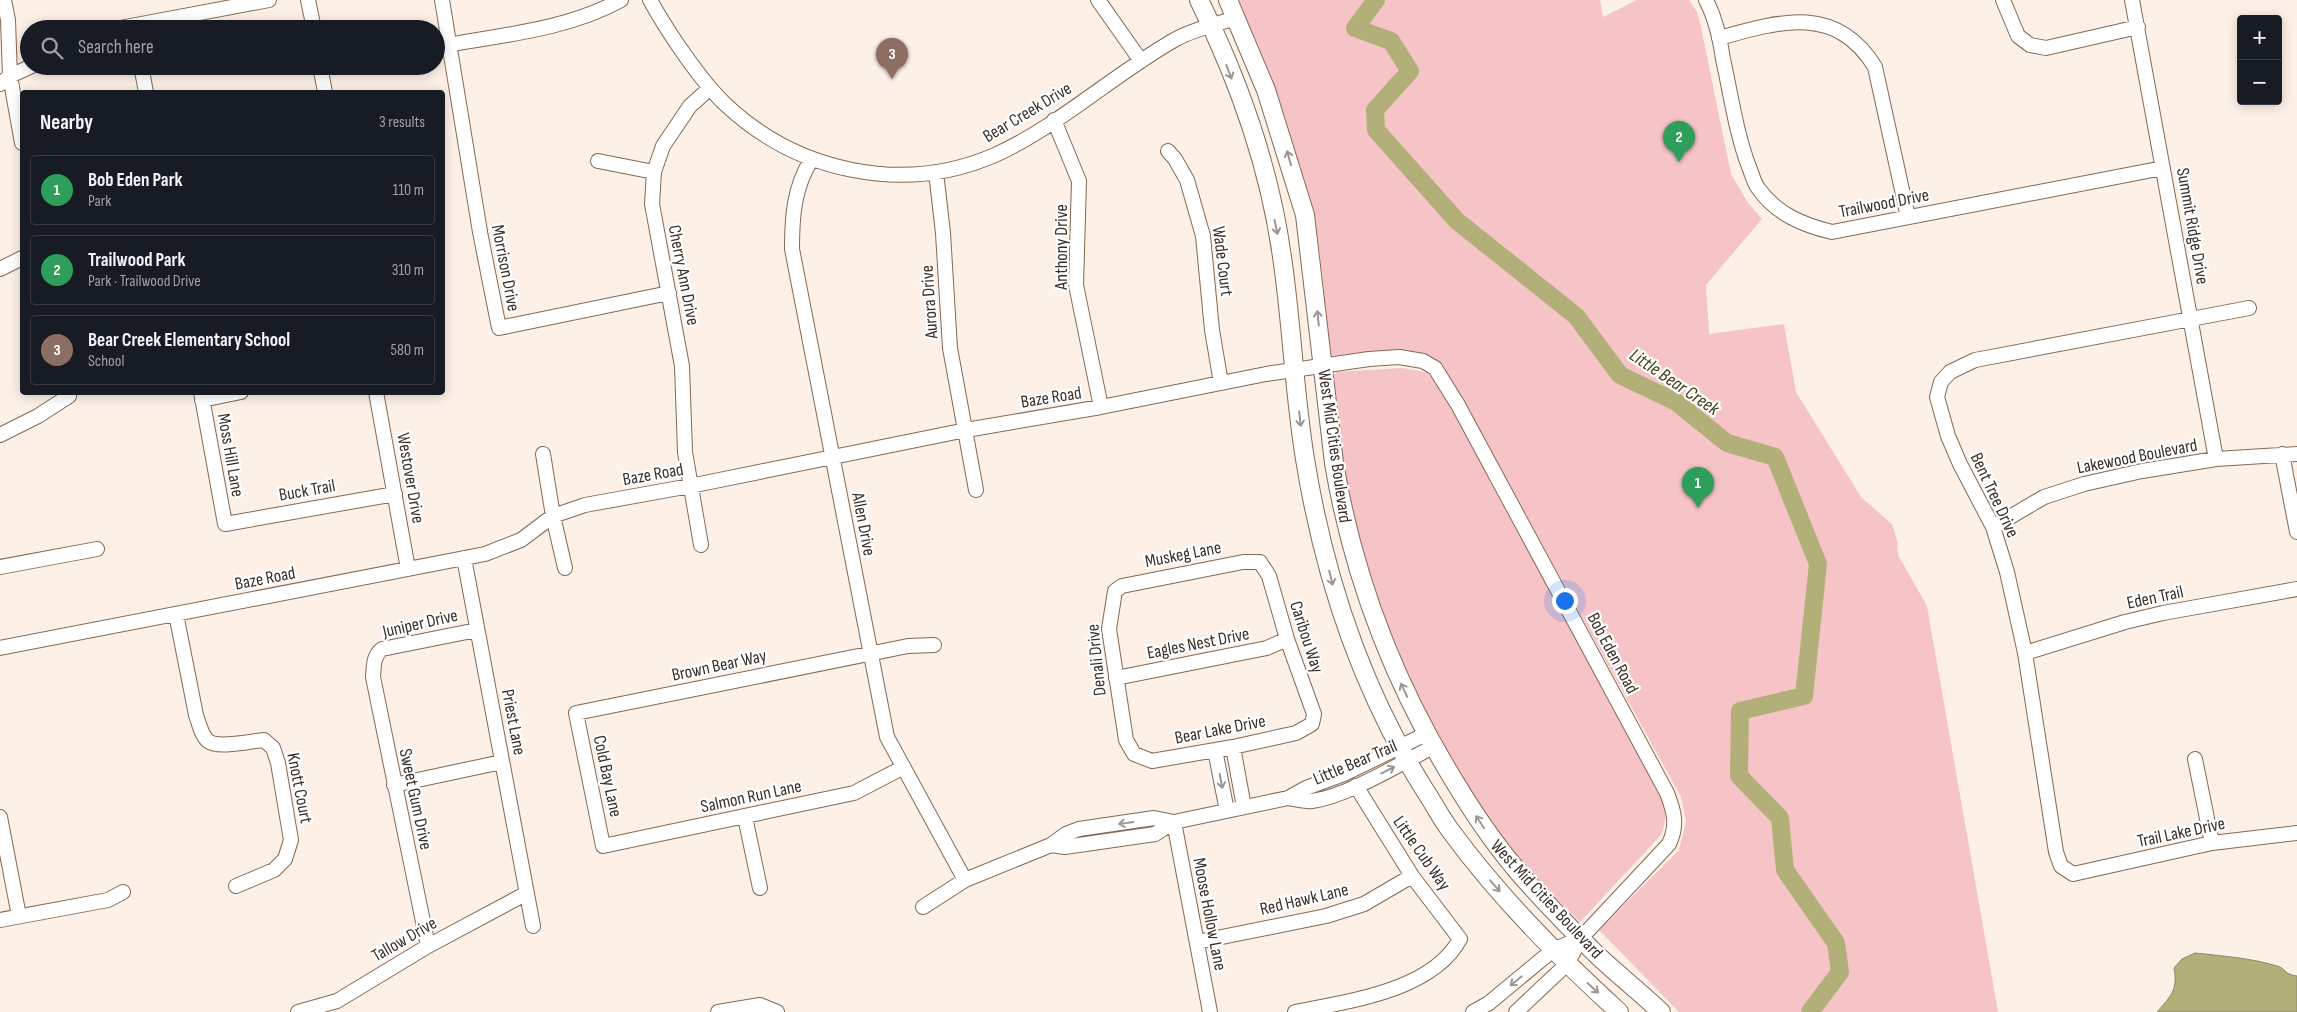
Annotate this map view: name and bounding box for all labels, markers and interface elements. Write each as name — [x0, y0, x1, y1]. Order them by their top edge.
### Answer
map controls — [2237, 15, 2282, 105]
button: + — [2237, 15, 2282, 60]
search box — [20, 20, 445, 75]
icon: search — [38, 34, 66, 62]
text: Search here — [78, 36, 154, 59]
pin: 3 — [876, 38, 908, 79]
button: − — [2237, 60, 2282, 105]
one-way arrow — [1225, 64, 1235, 79]
street label: Bear Creek Drive — [979, 78, 1075, 147]
text: Nearby — [40, 110, 93, 135]
text: 3 results — [379, 113, 425, 132]
pin: 2 — [1663, 121, 1695, 162]
one-way arrow — [1283, 151, 1293, 167]
street label: Summit Ridge Drive — [2172, 166, 2213, 286]
text: Bob Eden Park — [88, 169, 183, 192]
text: 1 — [54, 181, 60, 200]
text: 110 m — [393, 181, 424, 200]
street label: Trailwood Drive — [1837, 184, 1931, 223]
text: Park — [88, 192, 111, 211]
street label: Anthony Drive — [1051, 204, 1072, 291]
one-way arrow — [1272, 218, 1281, 234]
street label: Morrison Drive — [487, 223, 524, 313]
street label: Cherry Ann Drive — [663, 223, 704, 327]
street label: Wade Court — [1208, 225, 1237, 298]
text: Trailwood Park — [88, 249, 186, 272]
text: 2 — [53, 261, 61, 280]
text: 310 m — [392, 261, 424, 280]
street label: Aurora Drive — [916, 264, 943, 340]
text: Park · Trailwood Drive — [88, 272, 201, 291]
one-way arrow — [1313, 310, 1323, 326]
text: Bear Creek Elementary School — [88, 329, 290, 352]
text: 3 — [53, 341, 61, 360]
text: 580 m — [391, 341, 424, 360]
water label: Little Bear Creek — [1625, 344, 1724, 421]
text: School — [88, 352, 124, 371]
street label: West Mid Cities Boulevard — [1313, 368, 1356, 524]
street label: Baze Road — [1019, 382, 1083, 413]
one-way arrow — [1295, 411, 1305, 427]
street label: Moss Hill Lane — [213, 412, 248, 498]
street label: Westover Drive — [392, 431, 429, 525]
street label: Lakewood Boulevard — [2075, 435, 2199, 478]
street label: Bent Tree Drive — [1966, 450, 2023, 541]
street label: Baze Road — [621, 459, 685, 490]
pin: 1 — [1682, 467, 1714, 508]
street label: Buck Trail — [277, 475, 337, 506]
street label: Allen Drive — [847, 490, 880, 557]
street label: Muskeg Lane — [1143, 537, 1223, 572]
street label: Baze Road — [233, 562, 297, 595]
one-way arrow — [1326, 570, 1336, 586]
street label: Eden Trail — [2125, 581, 2185, 614]
your location — [1552, 588, 1578, 614]
street label: Caribou Way — [1285, 599, 1328, 676]
street label: Juniper Drive — [380, 605, 460, 643]
street label: Bob Eden Road — [1583, 609, 1643, 697]
street label: Denali Drive — [1082, 623, 1111, 697]
street label: Eagles Nest Drive — [1145, 623, 1251, 664]
street label: Brown Bear Way — [670, 645, 768, 686]
one-way arrow — [1399, 683, 1408, 698]
street label: Priest Lane — [497, 687, 530, 757]
street label: Bear Lake Drive — [1173, 710, 1267, 749]
street label: Cold Bay Lane — [589, 733, 626, 819]
street label: Little Bear Trail — [1310, 735, 1400, 790]
street label: Sweet Gum Drive — [395, 747, 436, 852]
street label: Knott Court — [282, 751, 317, 826]
one-way arrow — [1380, 765, 1395, 774]
one-way arrow — [1217, 773, 1226, 789]
street label: Salmon Run Lane — [699, 776, 803, 817]
street label: Little Cub Way — [1388, 812, 1455, 895]
street label: Trail Lake Drive — [2135, 813, 2227, 852]
one-way arrow — [1475, 816, 1485, 830]
one-way arrow — [1118, 818, 1134, 828]
street label: West Mid Cities Boulevard — [1486, 836, 1607, 963]
street label: Moose Hollow Lane — [1188, 856, 1231, 972]
street label: Red Hawk Lane — [1258, 879, 1350, 920]
one-way arrow — [1489, 879, 1501, 892]
street label: Tallow Drive — [368, 912, 440, 966]
one-way arrow — [1509, 975, 1522, 986]
one-way arrow — [1586, 982, 1599, 994]

